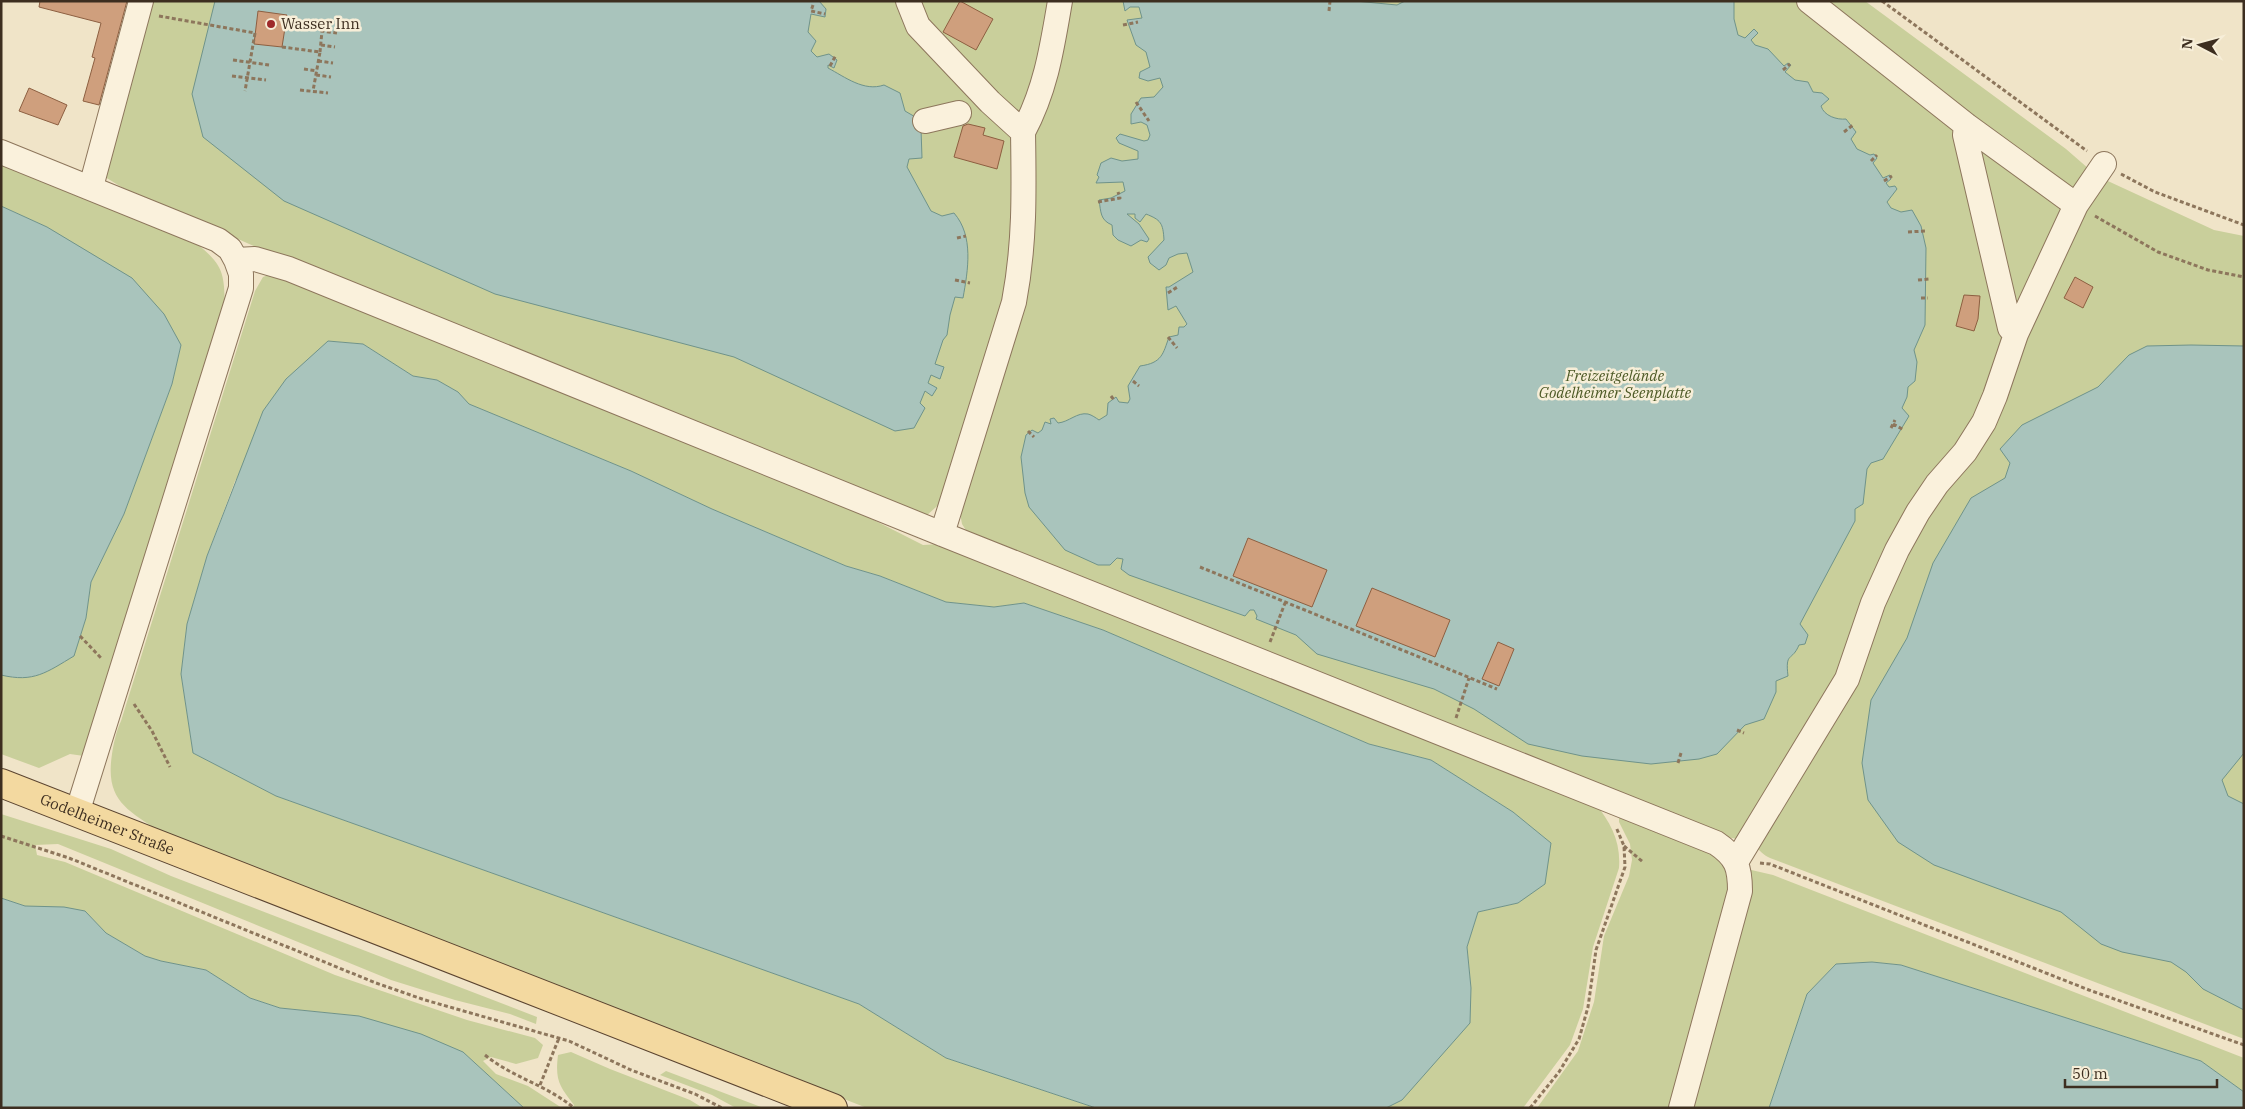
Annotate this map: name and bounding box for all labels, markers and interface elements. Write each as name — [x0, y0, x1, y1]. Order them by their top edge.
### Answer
place label: Wasser Inn — [281, 14, 360, 33]
marker: Wasser Inn — [265, 18, 277, 30]
north arrow — [2175, 20, 2225, 70]
text: N — [2178, 37, 2197, 50]
park label: Freizeitgelände Godelheimer Seenplatte — [1539, 366, 1692, 402]
street label: Godelheimer Straße — [38, 789, 177, 859]
scale bar — [2065, 1056, 2218, 1088]
text: 50 m — [2072, 1064, 2108, 1083]

